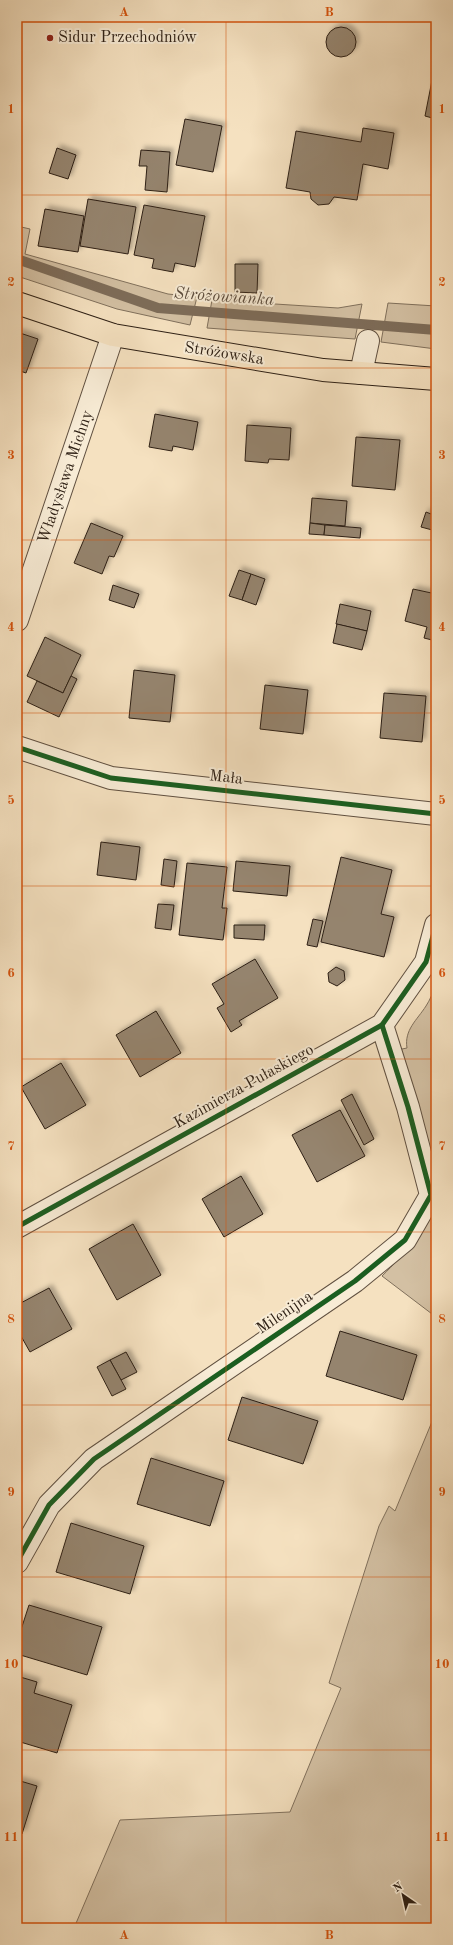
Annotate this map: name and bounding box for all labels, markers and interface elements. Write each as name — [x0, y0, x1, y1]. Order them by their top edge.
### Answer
text: A — [119, 6, 129, 19]
text: B — [324, 6, 334, 19]
place label: Sidur Przechodniów — [58, 30, 198, 46]
marker: Sidur Przechodniów — [45, 33, 55, 43]
text: 1 — [7, 103, 15, 116]
text: 1 — [438, 103, 446, 116]
text: 2 — [7, 276, 15, 289]
text: 2 — [438, 276, 446, 289]
water label: Stróżowianka — [173, 285, 275, 309]
street label: Stróżowska — [183, 340, 265, 368]
street label: Władysława Michny — [36, 408, 97, 546]
text: 3 — [7, 449, 15, 462]
text: 3 — [438, 449, 446, 462]
text: 4 — [7, 621, 15, 634]
text: 4 — [438, 621, 446, 634]
street label: Mała — [208, 768, 244, 788]
text: 5 — [7, 794, 15, 807]
text: 5 — [438, 794, 446, 807]
text: 6 — [7, 967, 15, 980]
text: 6 — [438, 967, 446, 980]
street label: Kazimierza Pułaskiego — [171, 1042, 317, 1132]
text: 7 — [7, 1140, 15, 1153]
text: 7 — [438, 1140, 446, 1153]
street label: Milenijna — [254, 1288, 316, 1338]
text: 8 — [7, 1313, 15, 1326]
text: 8 — [438, 1313, 446, 1326]
text: 9 — [7, 1486, 15, 1499]
text: 9 — [438, 1486, 446, 1499]
text: 10 — [3, 1658, 19, 1671]
text: 10 — [434, 1658, 450, 1671]
text: 11 — [3, 1831, 19, 1844]
text: 11 — [434, 1831, 450, 1844]
north arrow — [383, 1875, 423, 1915]
text: N — [392, 1881, 405, 1895]
text: A — [119, 1929, 129, 1942]
text: B — [324, 1929, 334, 1942]

